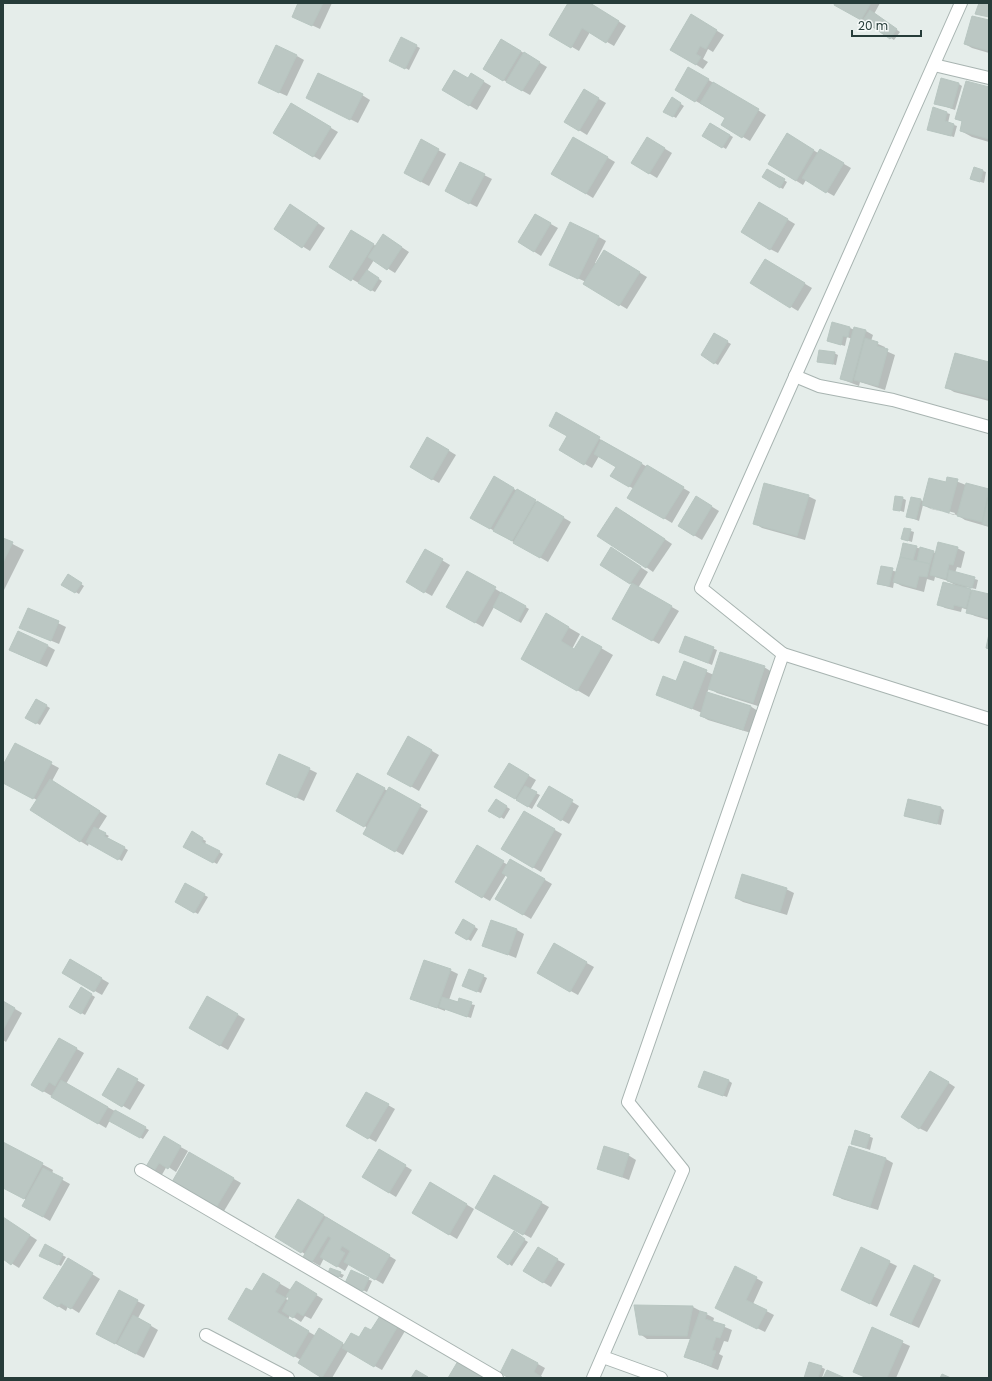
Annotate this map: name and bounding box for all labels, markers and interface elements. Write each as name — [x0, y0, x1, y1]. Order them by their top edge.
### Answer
scale bar — [852, 12, 921, 38]
text: 20 m — [858, 17, 888, 34]

